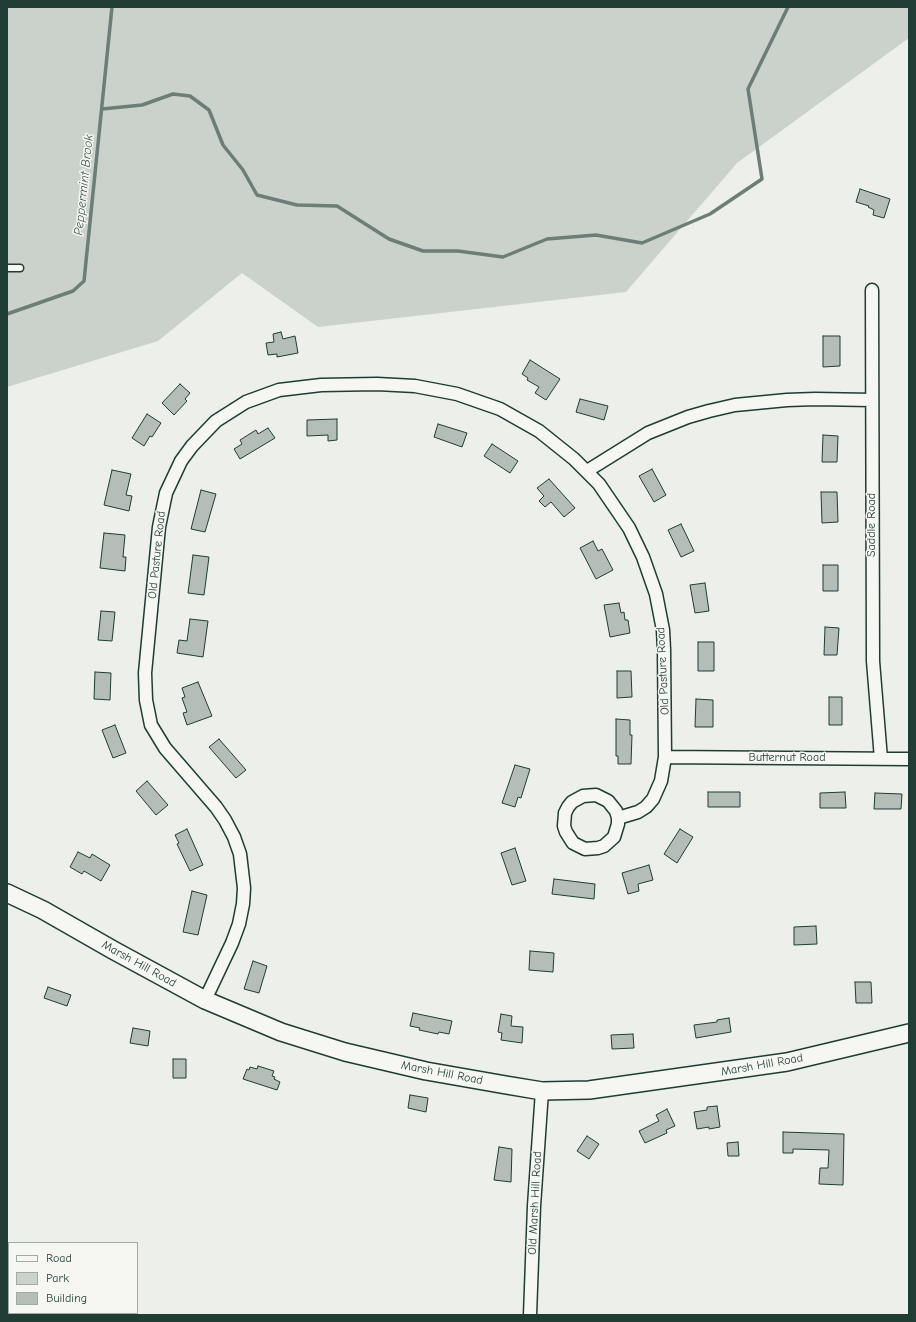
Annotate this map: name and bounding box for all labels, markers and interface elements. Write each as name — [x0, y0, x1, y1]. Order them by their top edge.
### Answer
water label: Peppermint Brook — [71, 134, 97, 236]
street label: Saddle Road — [865, 493, 879, 557]
street label: Old Pasture Road — [145, 510, 169, 600]
street label: Old Pasture Road — [654, 627, 672, 715]
street label: Butternut Road — [749, 751, 825, 765]
street label: Marsh Hill Road — [99, 938, 179, 990]
street label: Marsh Hill Road — [720, 1051, 804, 1079]
street label: Marsh Hill Road — [400, 1058, 484, 1088]
street label: Old Marsh Hill Road — [525, 1151, 545, 1255]
legend — [8, 1242, 138, 1314]
text: Road — [46, 1251, 72, 1265]
text: Park — [46, 1271, 69, 1285]
text: Building — [46, 1291, 87, 1305]

